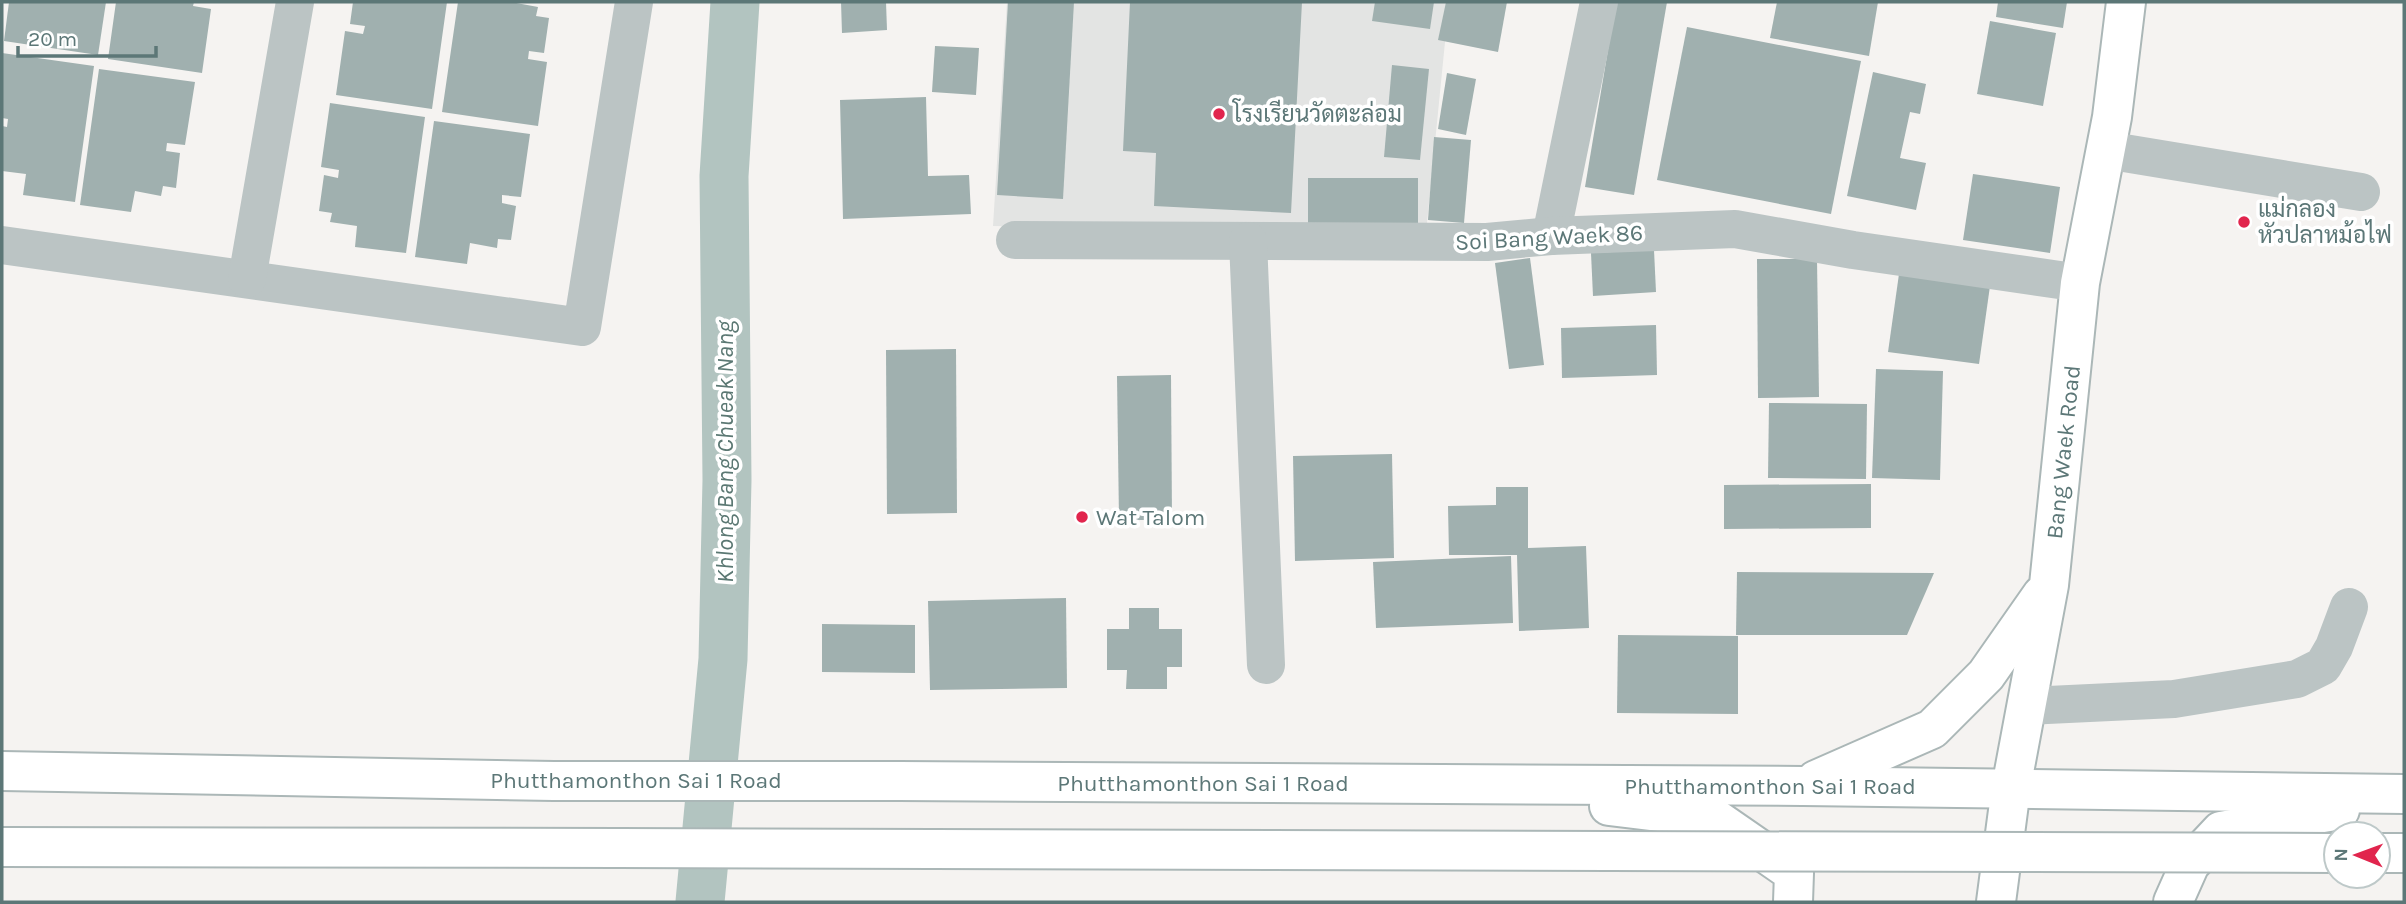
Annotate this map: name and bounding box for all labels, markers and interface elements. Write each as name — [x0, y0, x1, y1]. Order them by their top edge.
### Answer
scale bar — [18, 14, 156, 58]
text: 20 m — [28, 27, 77, 51]
place label: โรงเรียนวัดตะล่อม — [1231, 98, 1402, 128]
marker: โรงเรียนวัดตะล่อม — [1211, 106, 1227, 122]
place label: แม่กลอง หัวปลาหม้อไฟ — [2258, 195, 2392, 249]
marker: แม่กลอง หัวปลาหม้อไฟ — [2236, 214, 2252, 230]
street label: Soi Bang Waek 86 — [1454, 219, 1644, 256]
water label: Khlong Bang Chueak Nang — [711, 320, 739, 583]
street label: Bang Waek Road — [2041, 364, 2086, 540]
place label: Wat Talom — [1096, 504, 1205, 531]
marker: Wat Talom — [1074, 509, 1090, 525]
street label: Phutthamonthon Sai 1 Road — [490, 767, 782, 794]
street label: Phutthamonthon Sai 1 Road — [1057, 770, 1349, 797]
street label: Phutthamonthon Sai 1 Road — [1624, 773, 1916, 800]
north arrow — [2322, 820, 2392, 890]
text: N — [2330, 848, 2352, 862]

